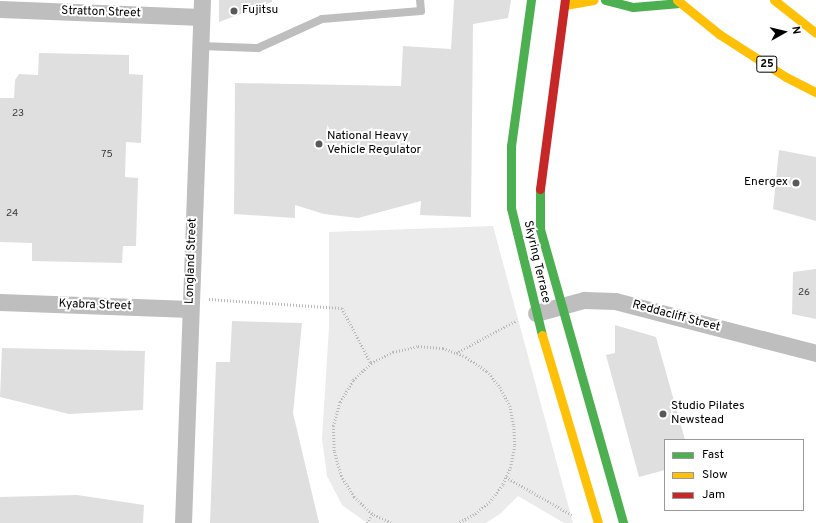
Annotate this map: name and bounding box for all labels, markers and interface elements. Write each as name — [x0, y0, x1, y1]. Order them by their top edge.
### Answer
street label: Stratton Street — [61, 4, 141, 22]
place label: Fujitsu — [242, 4, 278, 18]
marker: Fujitsu — [229, 6, 239, 16]
north arrow — [764, 12, 804, 52]
text: N — [788, 25, 803, 35]
road number: 25 — [756, 55, 778, 73]
house number: 23 — [12, 108, 24, 120]
place label: National Heavy Vehicle Regulator — [327, 130, 421, 158]
marker: National Heavy Vehicle Regulator — [314, 139, 324, 149]
house number: 75 — [101, 149, 113, 161]
place label: Energex — [744, 176, 788, 190]
marker: Energex — [791, 178, 801, 188]
house number: 24 — [6, 208, 18, 220]
street label: Longland Street — [183, 218, 201, 304]
street label: Skyring Terrace — [519, 219, 553, 305]
house number: 26 — [798, 287, 810, 299]
street label: Kyabra Street — [58, 298, 132, 314]
street label: Reddacliff Street — [630, 298, 722, 336]
place label: Studio Pilates Newstead — [671, 400, 745, 428]
marker: Studio Pilates Newstead — [658, 409, 668, 419]
legend — [664, 439, 804, 511]
text: Fast — [702, 447, 724, 463]
text: Slow — [702, 467, 728, 483]
text: Jam — [702, 487, 725, 503]

